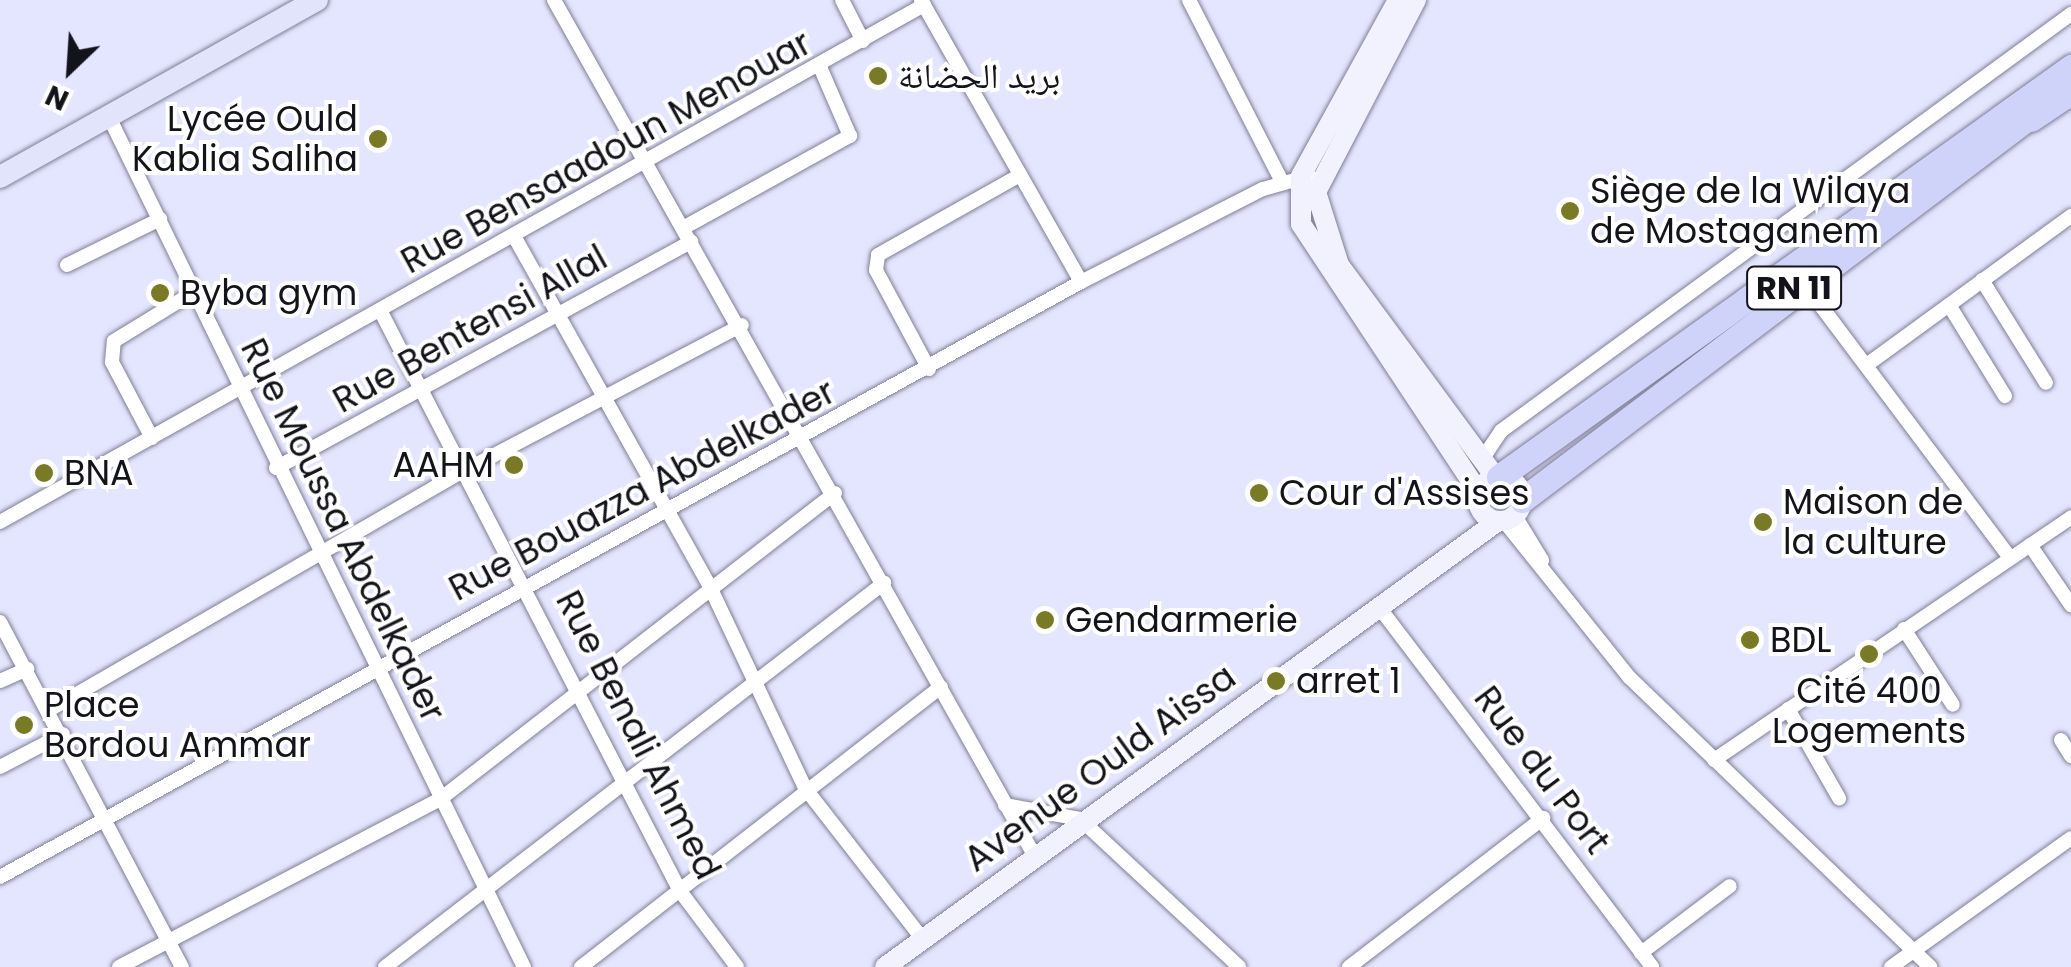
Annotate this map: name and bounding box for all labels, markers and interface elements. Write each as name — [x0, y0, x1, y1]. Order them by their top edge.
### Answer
north arrow — [20, 20, 120, 120]
street label: Rue Bensaadoun Menouar — [394, 22, 818, 282]
place label: بريد الحضانة — [898, 55, 1060, 97]
marker: بريد الحضانة — [867, 65, 889, 87]
text: N — [39, 76, 75, 120]
place label: Lycée Ould Kablia Saliha — [132, 98, 358, 180]
marker: Lycée Ould Kablia Saliha — [367, 128, 389, 150]
place label: Siège de la Wilaya de Mostaganem — [1590, 170, 1910, 252]
marker: Siège de la Wilaya de Mostaganem — [1559, 200, 1581, 222]
street label: Rue Bentensi Allal — [326, 236, 614, 422]
road number: RN 11 — [1744, 261, 1844, 315]
place label: Byba gym — [180, 272, 357, 314]
marker: Byba gym — [149, 282, 171, 304]
street label: Rue Moussa Abdelkader — [232, 332, 454, 728]
street label: Rue Bouazza Abdelkader — [442, 370, 842, 610]
place label: AAHM — [392, 444, 494, 486]
place label: BNA — [64, 452, 134, 494]
marker: AAHM — [503, 454, 525, 476]
marker: BNA — [33, 462, 55, 484]
place label: Cour d'Assises — [1279, 472, 1529, 514]
place label: Maison de la culture — [1783, 481, 1963, 563]
marker: Cour d'Assises — [1248, 482, 1270, 504]
marker: Maison de la culture — [1752, 511, 1774, 533]
street label: Rue Benali Ahmed — [547, 584, 729, 886]
place label: Gendarmerie — [1065, 599, 1298, 641]
marker: Gendarmerie — [1034, 609, 1056, 631]
place label: BDL — [1770, 619, 1831, 661]
marker: BDL — [1739, 629, 1761, 651]
marker: Cité 400 Logements — [1858, 643, 1880, 665]
street label: Avenue Ould Aissa — [956, 656, 1244, 880]
place label: arret 1 — [1296, 660, 1401, 702]
marker: arret 1 — [1265, 670, 1287, 692]
place label: Cité 400 Logements — [1772, 670, 1966, 752]
street label: Rue du Port — [1465, 678, 1619, 862]
place label: Place Bordou Ammar — [44, 684, 311, 766]
marker: Place Bordou Ammar — [13, 714, 35, 736]

